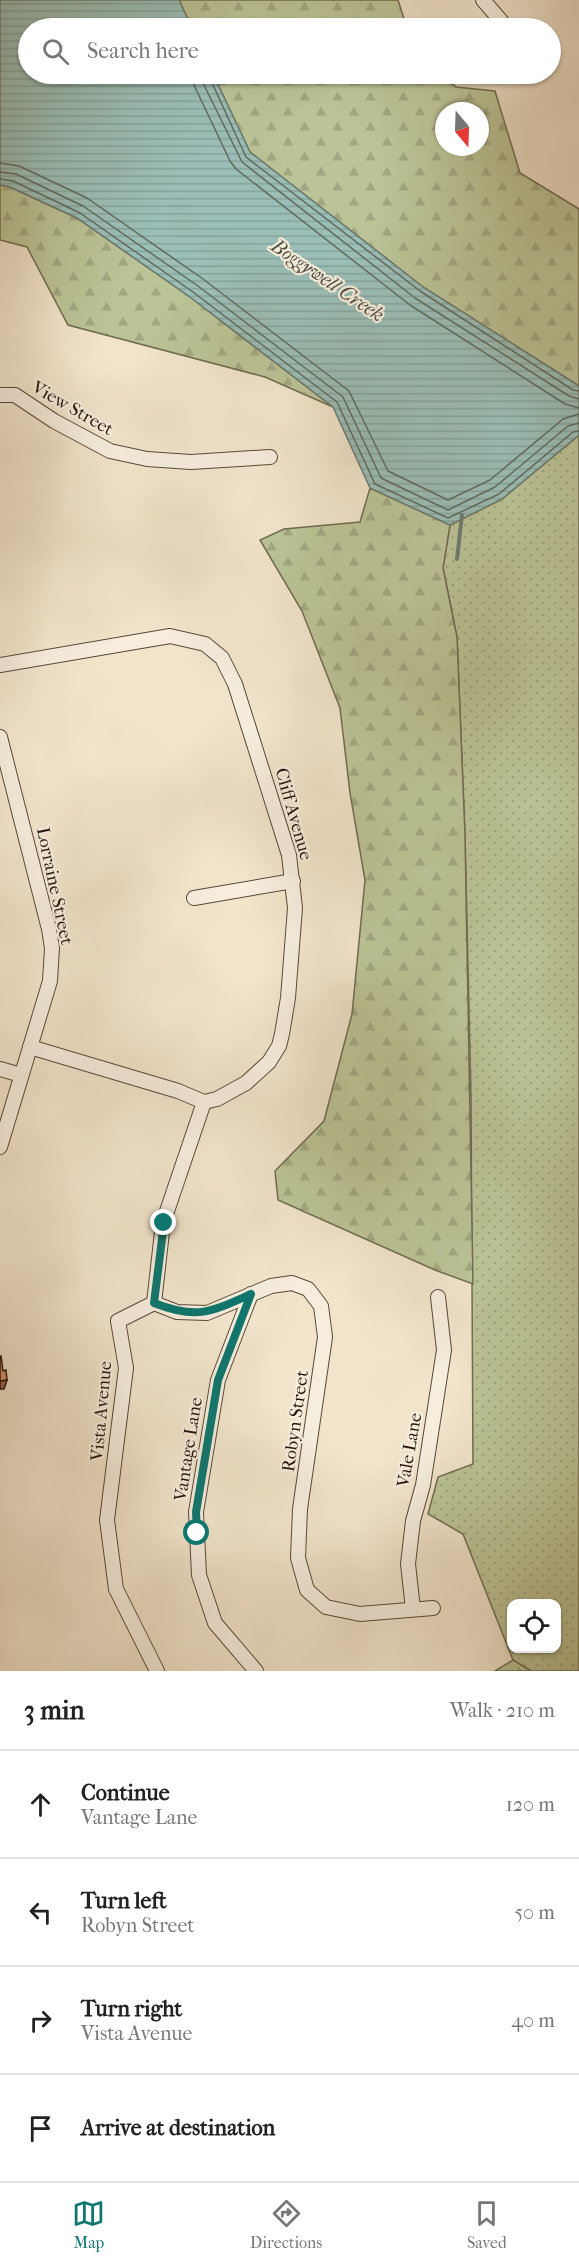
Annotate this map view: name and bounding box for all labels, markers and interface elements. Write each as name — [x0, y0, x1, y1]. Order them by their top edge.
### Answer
search box — [18, 18, 561, 84]
icon: search — [39, 35, 72, 68]
text: Search here — [87, 38, 199, 64]
north arrow — [435, 102, 489, 156]
water label: Boggywell Creek — [266, 234, 389, 327]
street label: View Street — [27, 376, 118, 440]
street label: Cliff Avenue — [270, 766, 317, 863]
street label: Lorraine Street — [32, 825, 77, 947]
route end — [150, 1209, 176, 1235]
street label: Vista Avenue — [87, 1360, 116, 1463]
street label: Robyn Street — [278, 1368, 313, 1473]
street label: Vantage Lane — [170, 1396, 207, 1503]
street label: Vale Lane — [392, 1411, 426, 1490]
route start — [183, 1519, 209, 1545]
map controls — [507, 1599, 561, 1653]
button: locate — [507, 1599, 561, 1653]
text: 3 min — [24, 1695, 85, 1726]
text: Walk · 210 m — [450, 1699, 555, 1722]
text: Continue — [81, 1780, 170, 1806]
icon: ahead — [24, 1788, 57, 1821]
text: 120 m — [506, 1793, 555, 1816]
text: Vantage Lane — [81, 1806, 198, 1829]
text: Turn left — [81, 1888, 167, 1914]
icon: left — [24, 1896, 57, 1929]
text: 50 m — [514, 1901, 555, 1924]
text: Robyn Street — [81, 1914, 195, 1937]
text: Turn right — [81, 1996, 182, 2022]
icon: right — [24, 2004, 57, 2037]
text: 40 m — [511, 2009, 555, 2032]
text: Vista Avenue — [81, 2022, 192, 2045]
icon: arrive — [24, 2112, 57, 2145]
text: Arrive at destination — [81, 2115, 275, 2141]
tab: Map — [72, 2197, 105, 2252]
tab: Directions — [250, 2197, 322, 2252]
tab: Saved — [467, 2197, 507, 2252]

